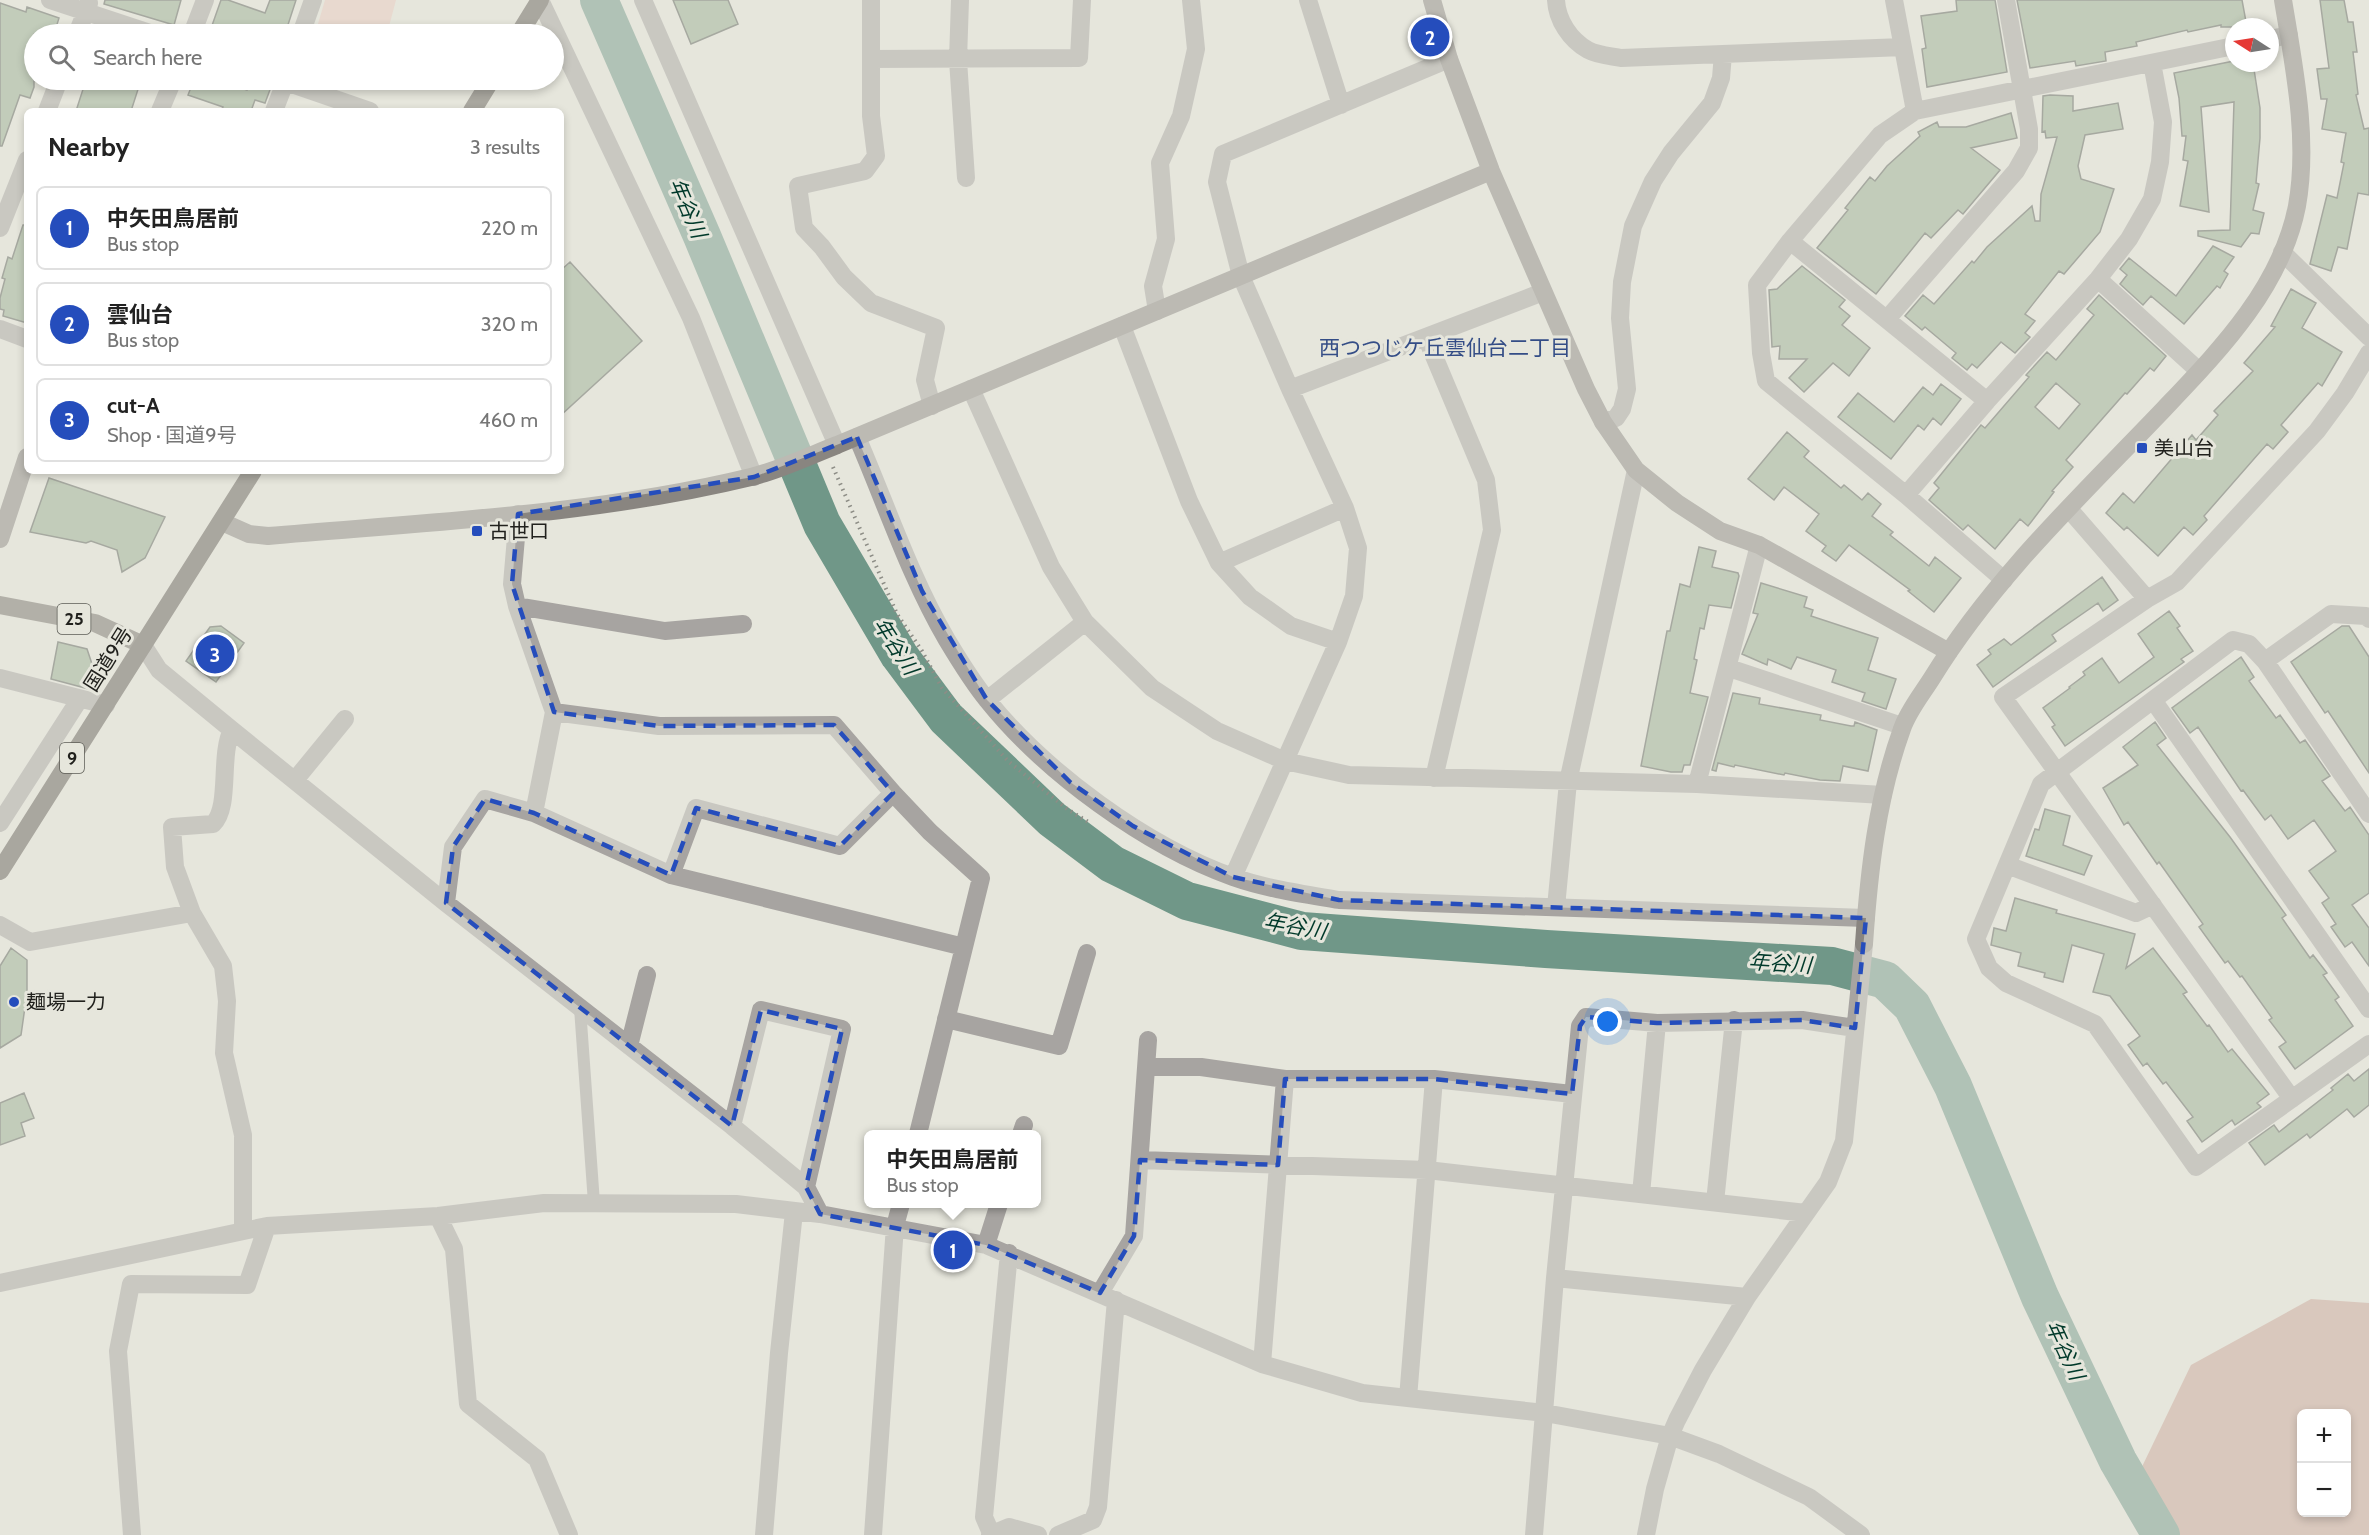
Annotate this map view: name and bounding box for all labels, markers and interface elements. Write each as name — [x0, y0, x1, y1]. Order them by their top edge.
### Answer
pin: 2 — [1410, 15, 1450, 60]
north arrow — [2225, 18, 2279, 72]
search box — [24, 24, 564, 90]
icon: search — [45, 41, 78, 74]
text: Search here — [93, 44, 202, 71]
text: Nearby — [48, 131, 129, 163]
text: 3 results — [470, 135, 540, 159]
water label: 年谷川 — [664, 174, 713, 244]
text: 中矢田鳥居前 — [107, 205, 239, 232]
text: 1 — [66, 216, 73, 240]
text: 220 m — [481, 216, 538, 240]
text: Bus stop — [107, 232, 179, 256]
text: 雲仙台 — [107, 301, 173, 328]
text: 2 — [64, 312, 75, 336]
text: 320 m — [481, 312, 538, 336]
text: Bus stop — [107, 328, 179, 352]
district label: 西つつじケ丘雲仙台二丁目 — [1319, 335, 1571, 360]
text: cut-A — [107, 392, 160, 419]
text: 3 — [64, 408, 75, 432]
text: 460 m — [479, 408, 538, 432]
text: Shop · 国道9号 — [107, 423, 237, 447]
place label: 美山台 — [2154, 436, 2214, 460]
marker: 美山台 — [2135, 441, 2149, 455]
place label: 古世口 — [489, 519, 549, 543]
marker: 古世口 — [470, 524, 484, 538]
road number: 25 — [58, 604, 90, 634]
water label: 年谷川 — [868, 613, 925, 681]
street label: 国道9号 — [79, 622, 137, 696]
pin: 3 — [196, 632, 234, 676]
road number: 9 — [60, 743, 84, 773]
water label: 年谷川 — [1262, 908, 1330, 944]
water label: 年谷川 — [1748, 948, 1814, 978]
place label: 麺場一力 — [26, 990, 106, 1014]
marker: 麺場一力 — [7, 995, 21, 1009]
your location — [1593, 1007, 1622, 1036]
popup — [864, 1130, 1041, 1208]
text: 中矢田鳥居前 — [886, 1146, 1019, 1173]
text: Bus stop — [886, 1173, 959, 1197]
pin: 1 — [934, 1228, 972, 1272]
water label: 年谷川 — [2040, 1316, 2090, 1386]
map controls — [2297, 1409, 2351, 1517]
button: + — [2297, 1409, 2351, 1463]
button: − — [2297, 1463, 2351, 1517]

